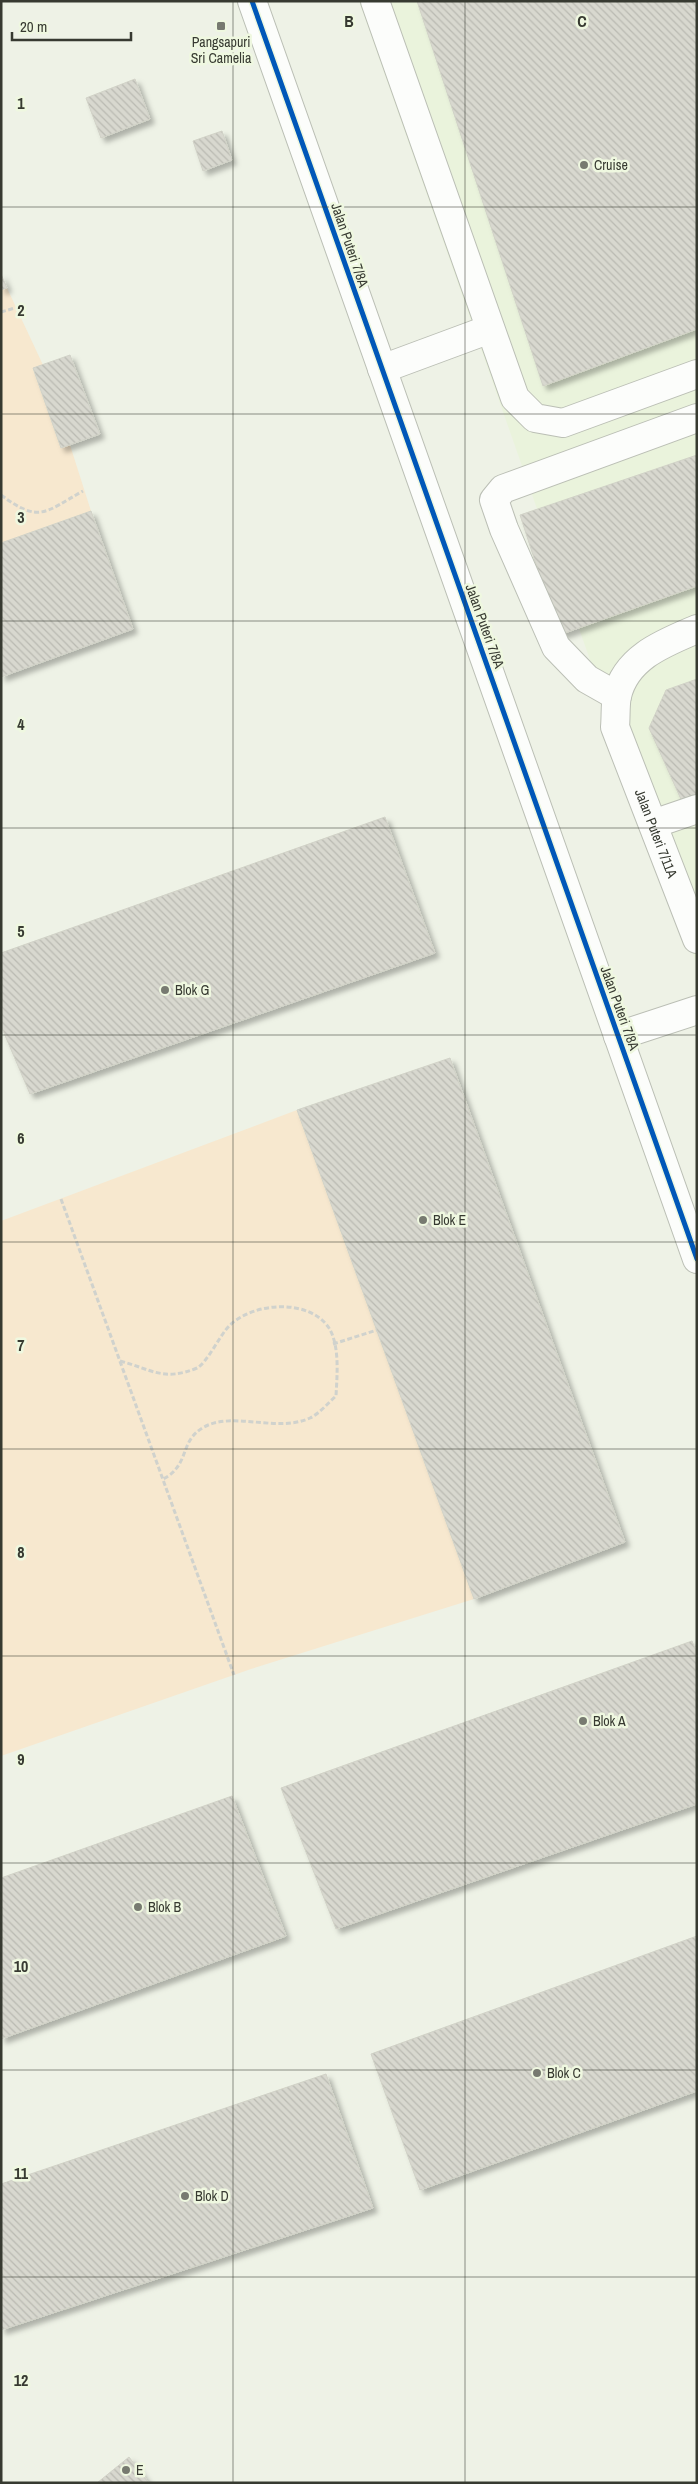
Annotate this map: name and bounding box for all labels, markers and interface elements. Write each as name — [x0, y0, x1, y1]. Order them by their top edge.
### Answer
scale bar — [12, 10, 131, 42]
text: B — [344, 10, 354, 32]
text: C — [577, 10, 587, 32]
text: 20 m — [20, 16, 47, 37]
marker: Pangsapuri Sri Camelia — [215, 20, 227, 32]
place label: Pangsapuri Sri Camelia — [191, 33, 252, 67]
text: 1 — [17, 92, 25, 114]
place label: Cruise — [594, 156, 628, 174]
marker: Cruise — [578, 159, 590, 171]
street label: Jalan Puteri 7/8A — [327, 200, 373, 290]
text: 2 — [17, 299, 25, 321]
text: 3 — [17, 506, 25, 528]
street label: Jalan Puteri 7/8A — [461, 582, 509, 671]
text: 4 — [17, 713, 25, 735]
street label: Jalan Puteri 7/11A — [631, 786, 682, 881]
text: 5 — [17, 920, 25, 942]
street label: Jalan Puteri 7/8A — [596, 964, 644, 1053]
place label: Blok G — [175, 981, 210, 999]
marker: Blok G — [159, 984, 171, 996]
text: 6 — [17, 1127, 25, 1149]
place label: Blok E — [433, 1211, 466, 1229]
marker: Blok E — [417, 1214, 429, 1226]
text: 7 — [17, 1334, 25, 1356]
text: 8 — [17, 1541, 25, 1563]
place label: Blok A — [593, 1712, 626, 1730]
marker: Blok A — [577, 1715, 589, 1727]
text: 9 — [17, 1748, 25, 1770]
place label: Blok B — [148, 1898, 182, 1916]
marker: Blok B — [132, 1901, 144, 1913]
text: 10 — [14, 1955, 28, 1977]
place label: Blok C — [547, 2064, 581, 2082]
marker: Blok C — [531, 2067, 543, 2079]
text: 11 — [14, 2162, 29, 2184]
place label: Blok D — [195, 2187, 229, 2205]
marker: Blok D — [179, 2190, 191, 2202]
text: 12 — [14, 2369, 28, 2391]
place label: E — [136, 2461, 144, 2479]
marker: E — [120, 2464, 132, 2476]

